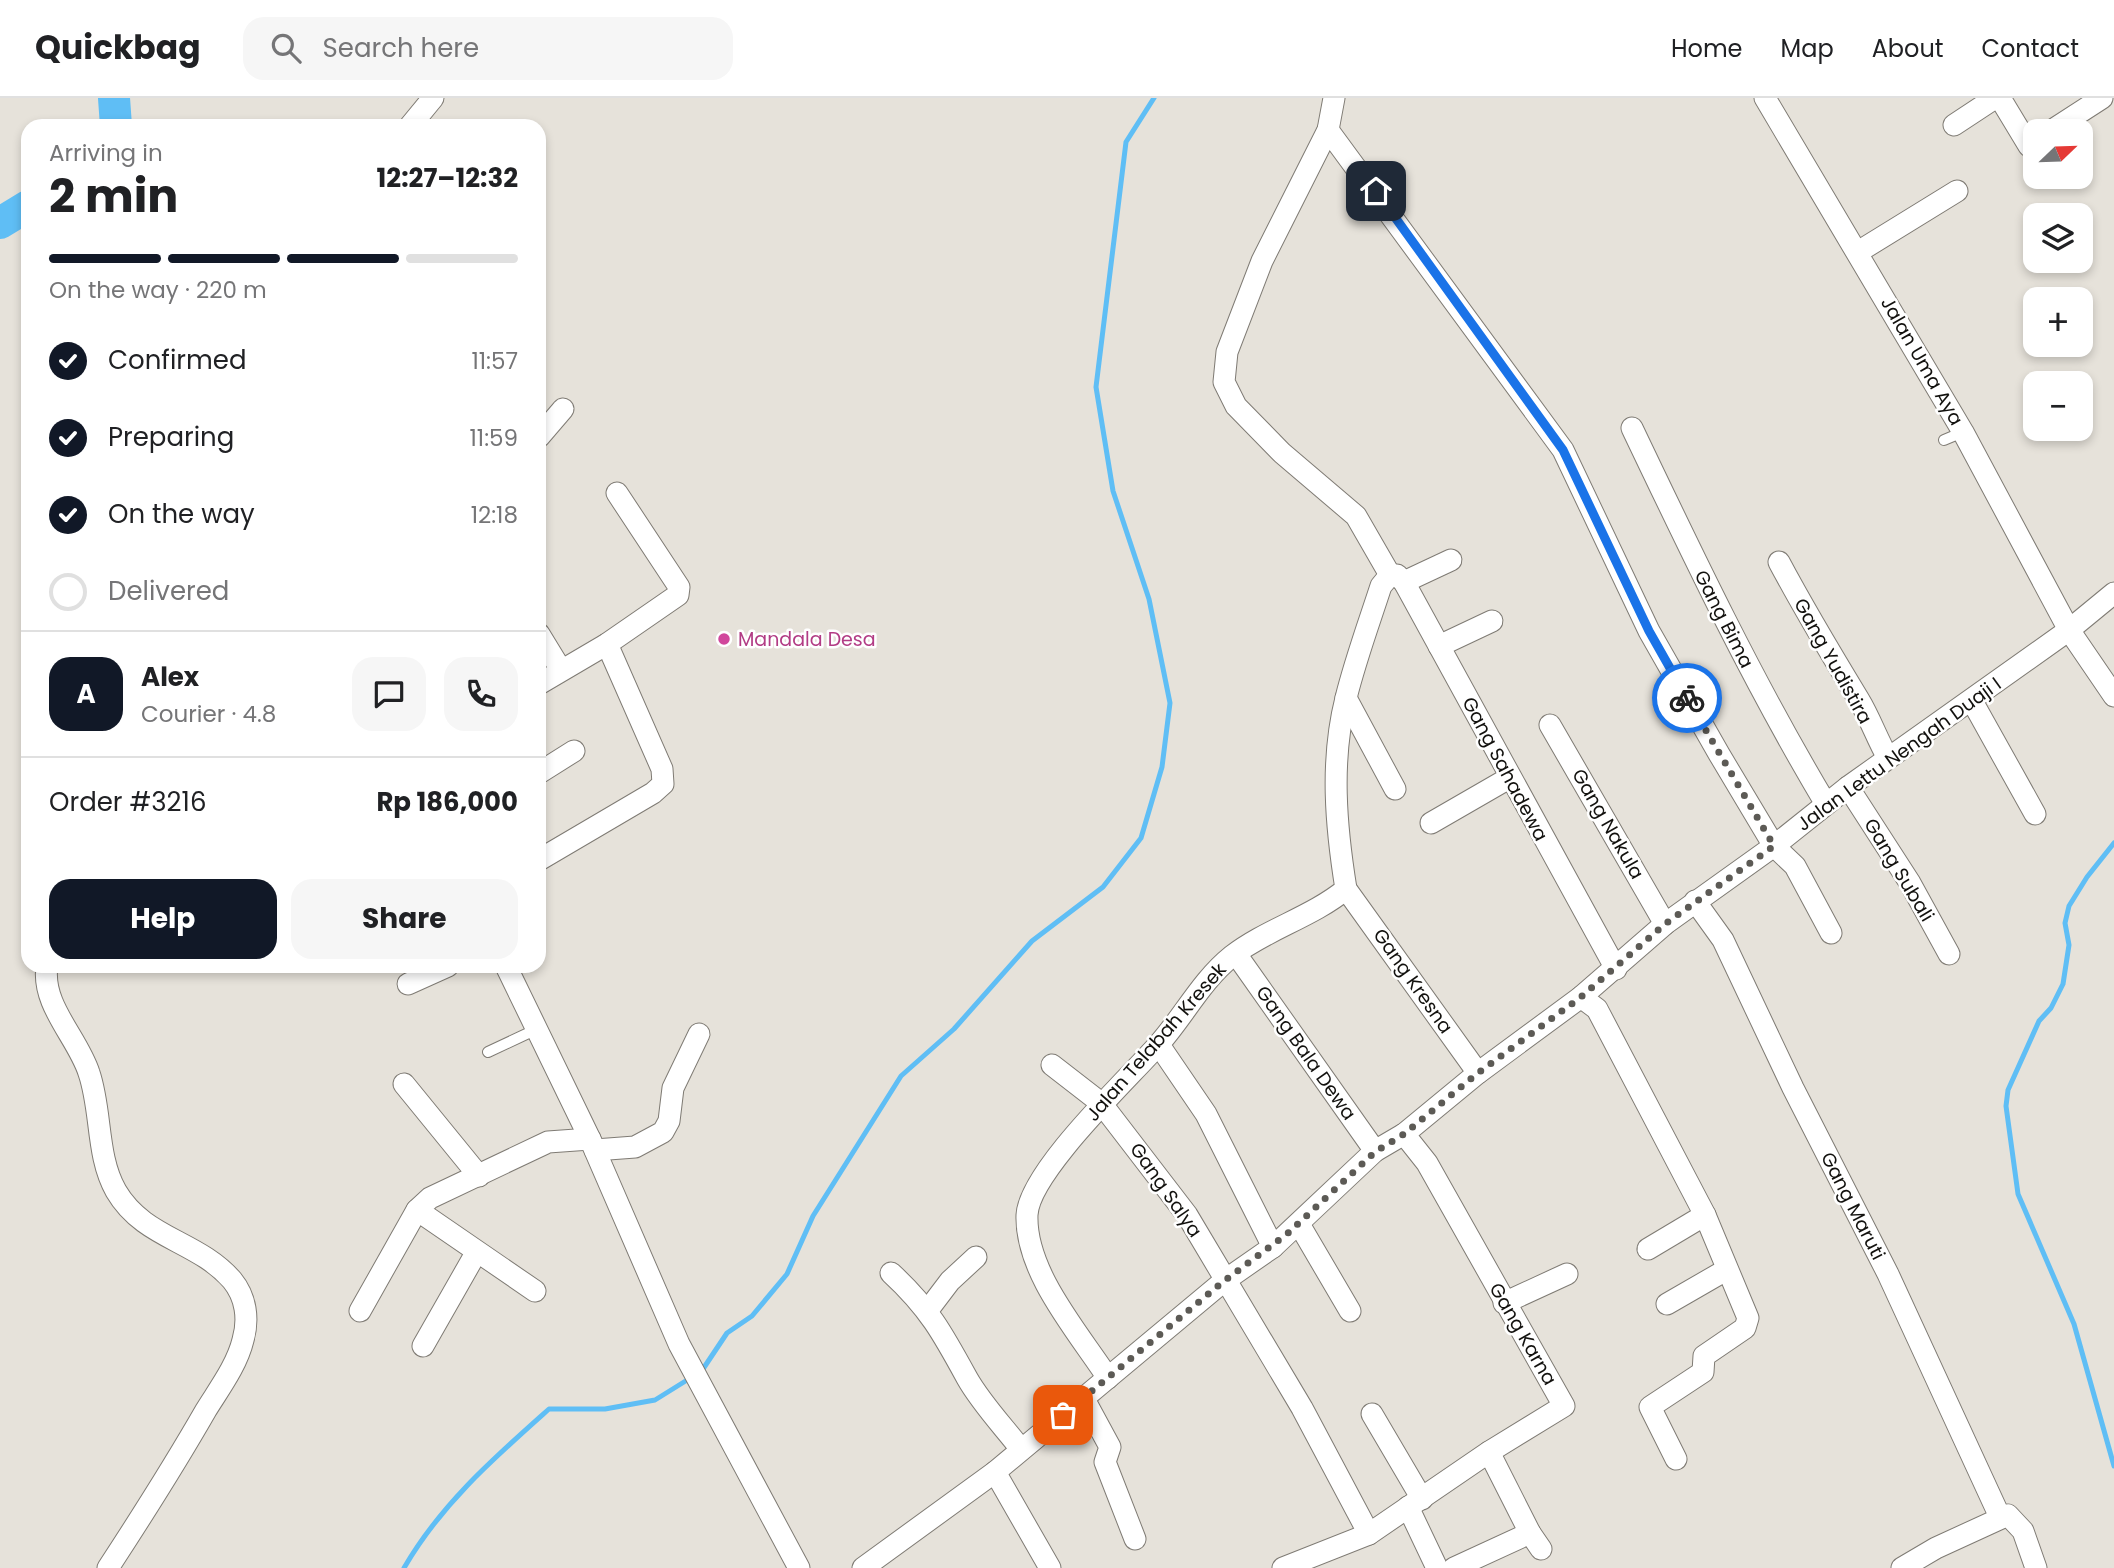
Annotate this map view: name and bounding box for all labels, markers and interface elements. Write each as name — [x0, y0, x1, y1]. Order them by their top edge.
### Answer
search box — [243, 17, 733, 80]
text: Quickbag — [35, 24, 201, 71]
icon: search — [267, 29, 305, 67]
text: Search here — [323, 30, 479, 66]
text: Home — [1671, 32, 1743, 65]
text: Map — [1781, 32, 1834, 65]
text: About — [1872, 32, 1943, 65]
text: Contact — [1981, 32, 2079, 65]
north arrow — [2023, 119, 2093, 189]
map controls — [2023, 119, 2093, 441]
text: Arriving in — [49, 137, 163, 169]
text: 12:27–12:32 — [377, 160, 518, 196]
pin — [1346, 161, 1406, 221]
text: 2 min — [49, 164, 178, 228]
icon: home — [1357, 172, 1395, 210]
button: layers — [2023, 203, 2093, 273]
text: On the way · 220 m — [49, 274, 267, 306]
button: + — [2023, 287, 2093, 357]
street label: Jalan Uma Aya — [1874, 292, 1970, 430]
icon: check — [49, 342, 87, 380]
text: Confirmed — [108, 342, 246, 378]
text: 11:57 — [471, 345, 518, 377]
button: − — [2023, 371, 2093, 441]
icon: check — [49, 419, 87, 457]
text: Preparing — [108, 419, 234, 455]
text: 11:59 — [469, 422, 518, 454]
icon: check — [49, 496, 87, 534]
text: On the way — [108, 496, 255, 532]
text: 12:18 — [471, 499, 518, 531]
street label: Gang Bima — [1688, 565, 1760, 673]
text: Delivered — [108, 573, 229, 609]
street label: Gang Yudistira — [1787, 593, 1879, 729]
place label: Mandala Desa — [738, 626, 876, 653]
marker: Mandala Desa — [716, 631, 732, 647]
button: chat — [352, 657, 426, 731]
button: phone — [444, 657, 518, 731]
text: Alex — [141, 659, 199, 695]
courier — [1652, 663, 1722, 733]
street label: Jalan Lettu Nengah Duaji I — [1791, 671, 2007, 837]
text: A — [76, 676, 96, 712]
icon: bike — [1668, 679, 1706, 717]
street label: Gang Sahadewa — [1456, 692, 1554, 846]
text: Courier · 4.8 — [141, 698, 276, 730]
street label: Gang Nakula — [1565, 764, 1651, 884]
text: Order #3216 — [49, 784, 206, 820]
text: Rp 186,000 — [376, 784, 518, 820]
street label: Gang Subali — [1858, 813, 1940, 927]
button: Help — [49, 879, 277, 959]
button: Share — [291, 879, 518, 959]
street label: Gang Kresna — [1367, 923, 1459, 1039]
street label: Jalan Telabah Kresek — [1080, 957, 1233, 1127]
street label: Gang Bala Dewa — [1250, 980, 1362, 1126]
street label: Gang Salya — [1123, 1137, 1209, 1243]
street label: Gang Maruti — [1814, 1147, 1892, 1265]
street label: Gang Karna — [1483, 1278, 1563, 1390]
pin — [1033, 1385, 1093, 1445]
icon: bag — [1044, 1396, 1082, 1434]

